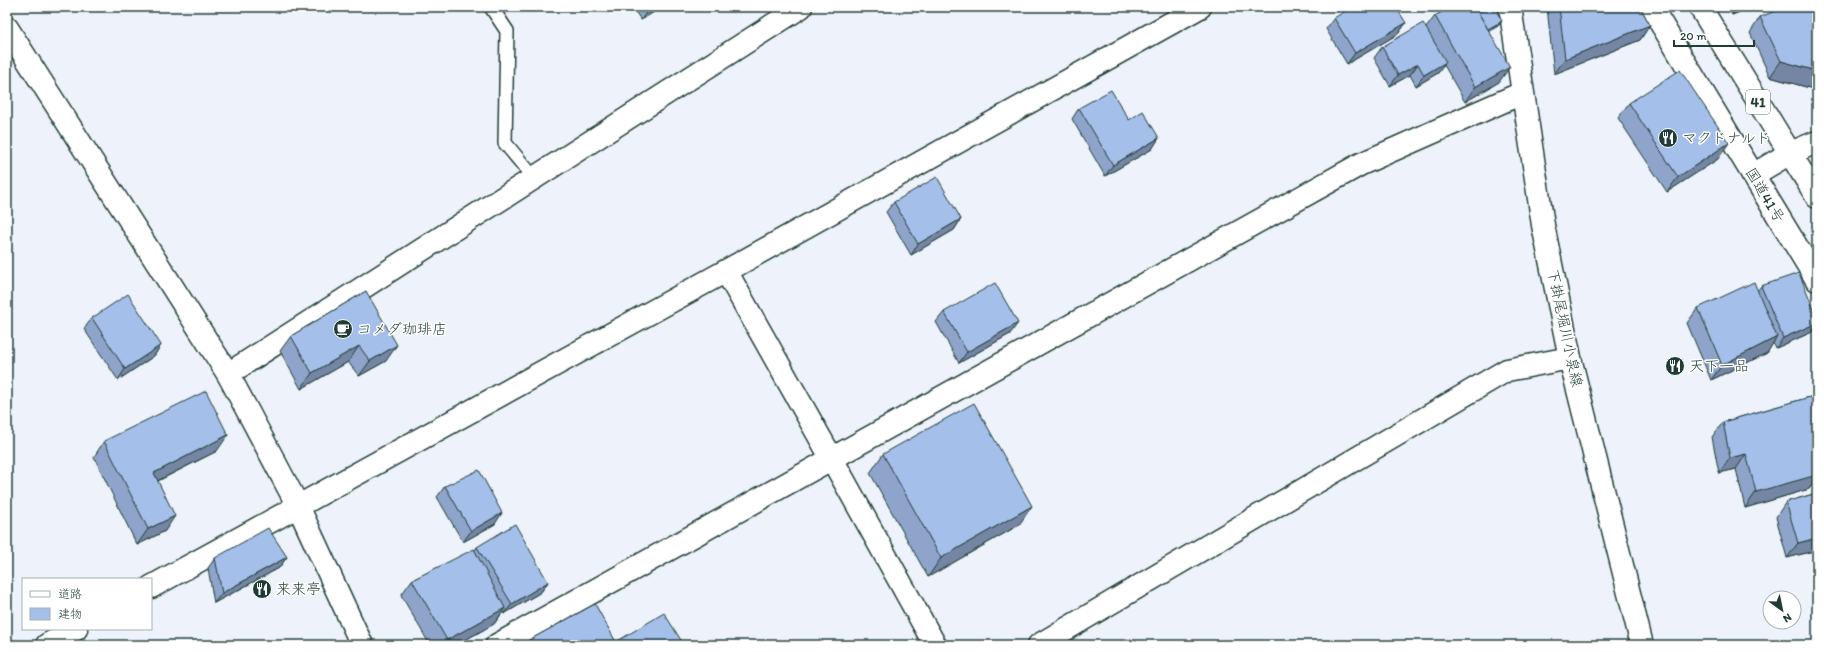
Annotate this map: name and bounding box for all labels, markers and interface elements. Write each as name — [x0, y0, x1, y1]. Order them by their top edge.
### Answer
scale bar — [1674, 22, 1754, 48]
text: 20 m — [1680, 29, 1707, 43]
road number: 41 — [1746, 90, 1770, 114]
restaurant icon: マクドナルド — [1657, 127, 1679, 149]
place label: マクドナルド — [1682, 129, 1771, 147]
street label: 国道41号 — [1742, 164, 1788, 226]
street label: 下掛尾堀川小泉線 — [1544, 267, 1586, 389]
cafe icon: コメダ珈琲店 — [332, 318, 354, 340]
place label: コメダ珈琲店 — [357, 320, 447, 338]
restaurant icon: 天下一品 — [1664, 355, 1686, 377]
place label: 天下一品 — [1689, 357, 1749, 375]
legend — [22, 578, 152, 630]
restaurant icon: 来来亭 — [251, 578, 273, 600]
place label: 来来亭 — [276, 580, 321, 598]
text: 道路 — [58, 587, 82, 601]
north arrow — [1762, 590, 1802, 630]
text: 建物 — [58, 607, 82, 621]
text: N — [1781, 610, 1794, 625]

